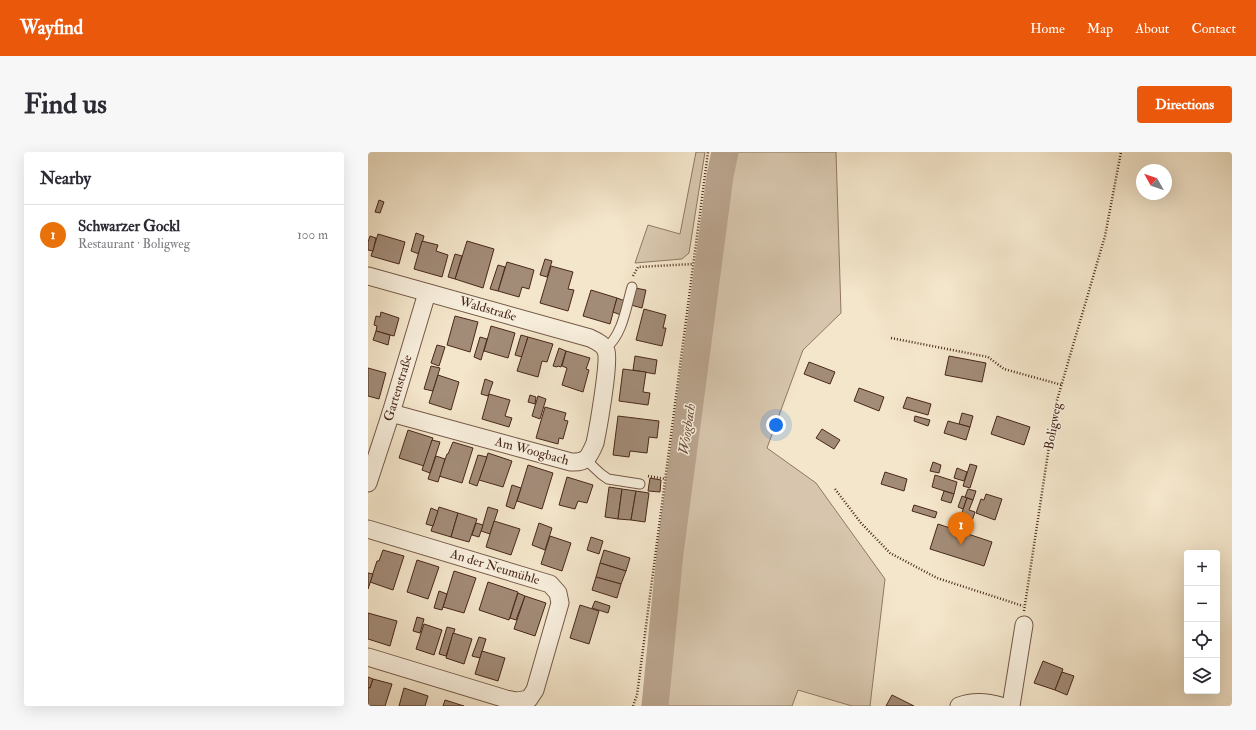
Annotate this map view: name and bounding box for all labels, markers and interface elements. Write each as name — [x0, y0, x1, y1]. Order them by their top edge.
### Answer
text: Wayfind — [20, 16, 83, 40]
text: Home — [1030, 20, 1065, 37]
text: Map — [1087, 20, 1113, 37]
text: About — [1135, 20, 1169, 37]
text: Contact — [1191, 20, 1236, 37]
button: Directions — [1137, 86, 1232, 123]
text: Find us — [24, 87, 107, 122]
north arrow — [1136, 164, 1172, 200]
text: Nearby — [40, 168, 91, 189]
text: Schwarzer Gockl — [78, 217, 180, 236]
text: 1 — [51, 227, 55, 243]
text: 100 m — [297, 227, 328, 243]
text: Restaurant · Boligweg — [78, 236, 190, 252]
street label: Waldstraße — [457, 293, 519, 325]
street label: Gartenstraße — [380, 352, 416, 423]
street label: Boligweg — [1041, 401, 1065, 451]
water label: Woogbach — [675, 402, 699, 456]
your location — [766, 415, 786, 435]
street label: Am Woogbach — [492, 433, 571, 469]
pin: 1 — [948, 512, 974, 545]
street label: An der Neumühle — [447, 545, 542, 588]
map controls — [1184, 550, 1220, 694]
button: + — [1184, 550, 1220, 586]
button: − — [1184, 586, 1220, 622]
button: locate — [1184, 622, 1220, 658]
button: layers — [1184, 658, 1220, 694]

